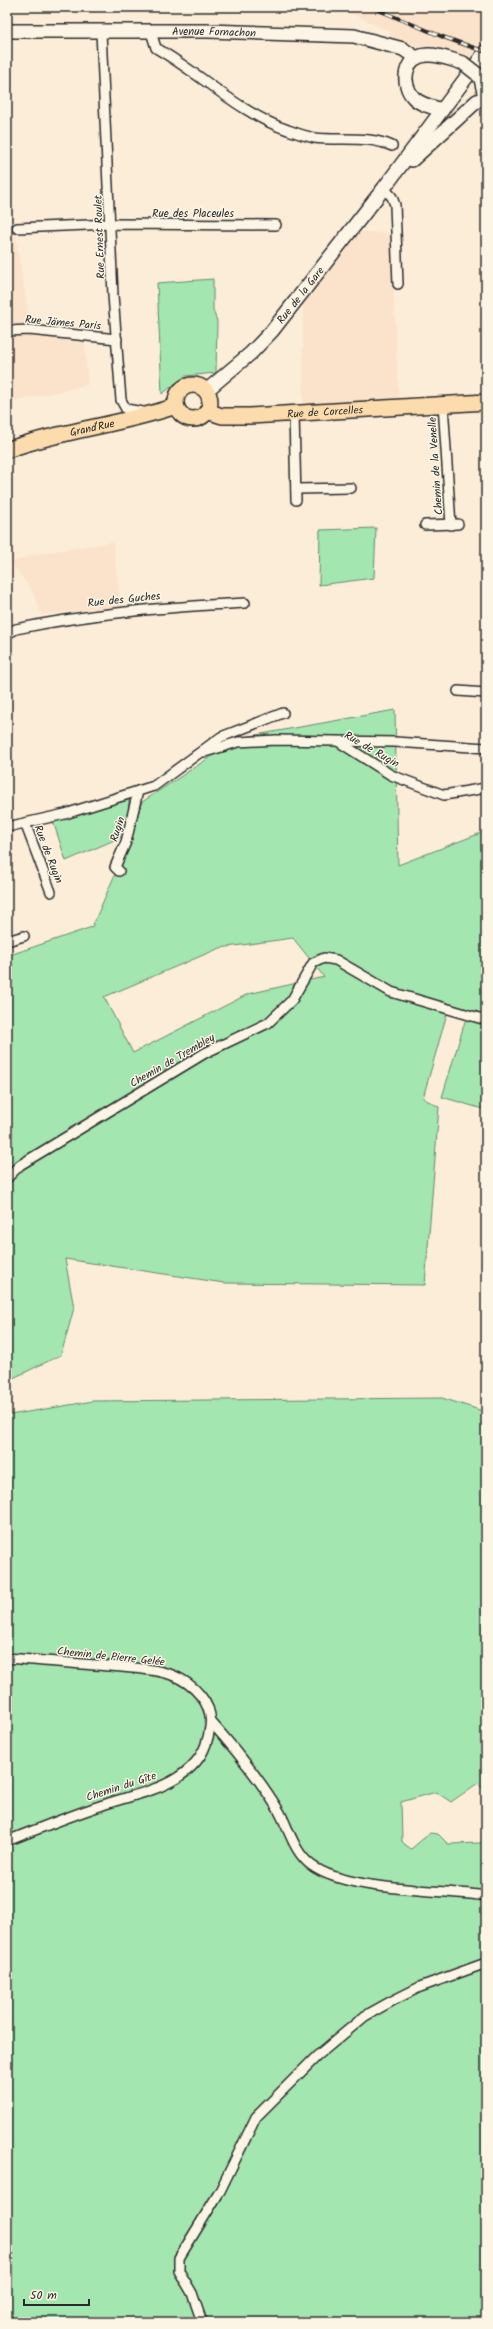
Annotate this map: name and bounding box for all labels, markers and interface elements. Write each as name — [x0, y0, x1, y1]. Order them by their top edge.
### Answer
street label: Avenue Fornachon — [172, 23, 256, 43]
street label: Rue Ernest Roulet — [90, 194, 110, 279]
street label: Rue des Placeules — [152, 205, 234, 223]
street label: Rue de la Gare — [273, 263, 329, 328]
street label: Rue Jämes Paris — [24, 311, 102, 335]
street label: Rue de Corcelles — [287, 401, 364, 424]
street label: Grand'Rue — [68, 415, 116, 442]
street label: Chemin de la Venelle — [424, 416, 448, 516]
street label: Rue des Guches — [87, 587, 162, 613]
street label: Rue de Rugin — [340, 727, 403, 773]
street label: Rugin — [105, 814, 130, 844]
street label: Rue de Rugin — [29, 822, 68, 886]
street label: Chemin de Trembley — [127, 1029, 219, 1093]
street label: Chemin de Pierre Gelée — [56, 1642, 166, 1672]
street label: Chemin du Gîte — [84, 1767, 159, 1807]
scale bar — [24, 2281, 89, 2307]
text: 50 m — [30, 2286, 57, 2305]

